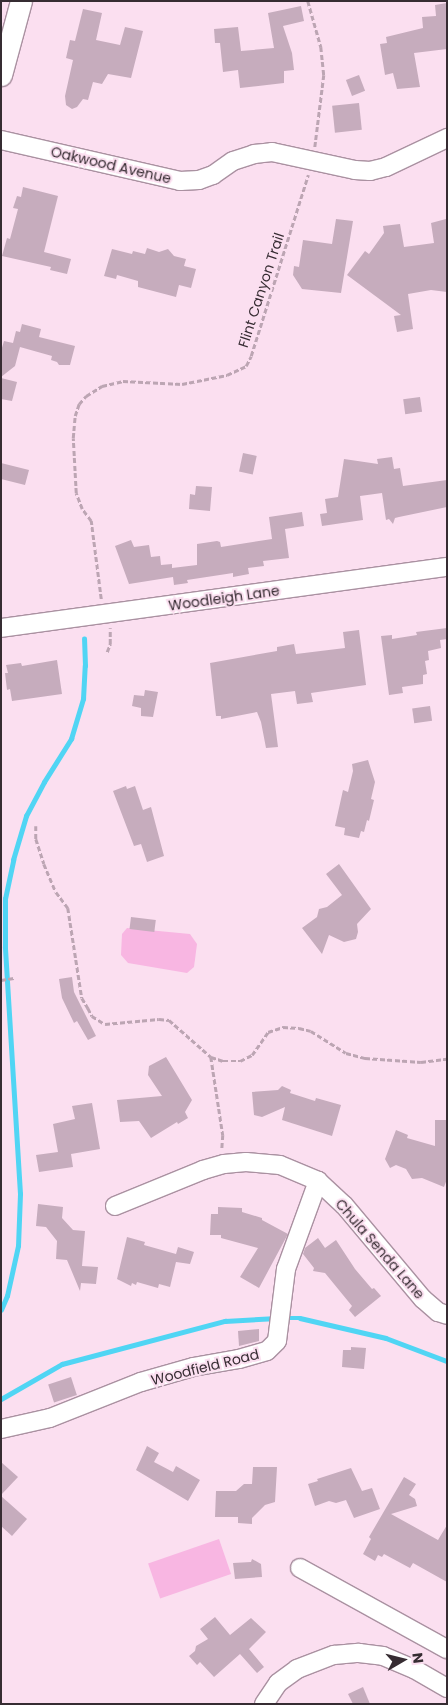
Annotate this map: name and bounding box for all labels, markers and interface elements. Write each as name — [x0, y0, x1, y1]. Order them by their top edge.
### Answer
street label: Oakwood Avenue — [49, 143, 173, 187]
street label: Flint Canyon Trail — [235, 231, 287, 349]
street label: Woodleigh Lane — [167, 582, 281, 614]
street label: Chula Senda Lane — [332, 1196, 428, 1302]
street label: Woodfield Road — [149, 1345, 261, 1389]
north arrow — [378, 1635, 428, 1685]
text: N — [407, 1651, 428, 1665]

